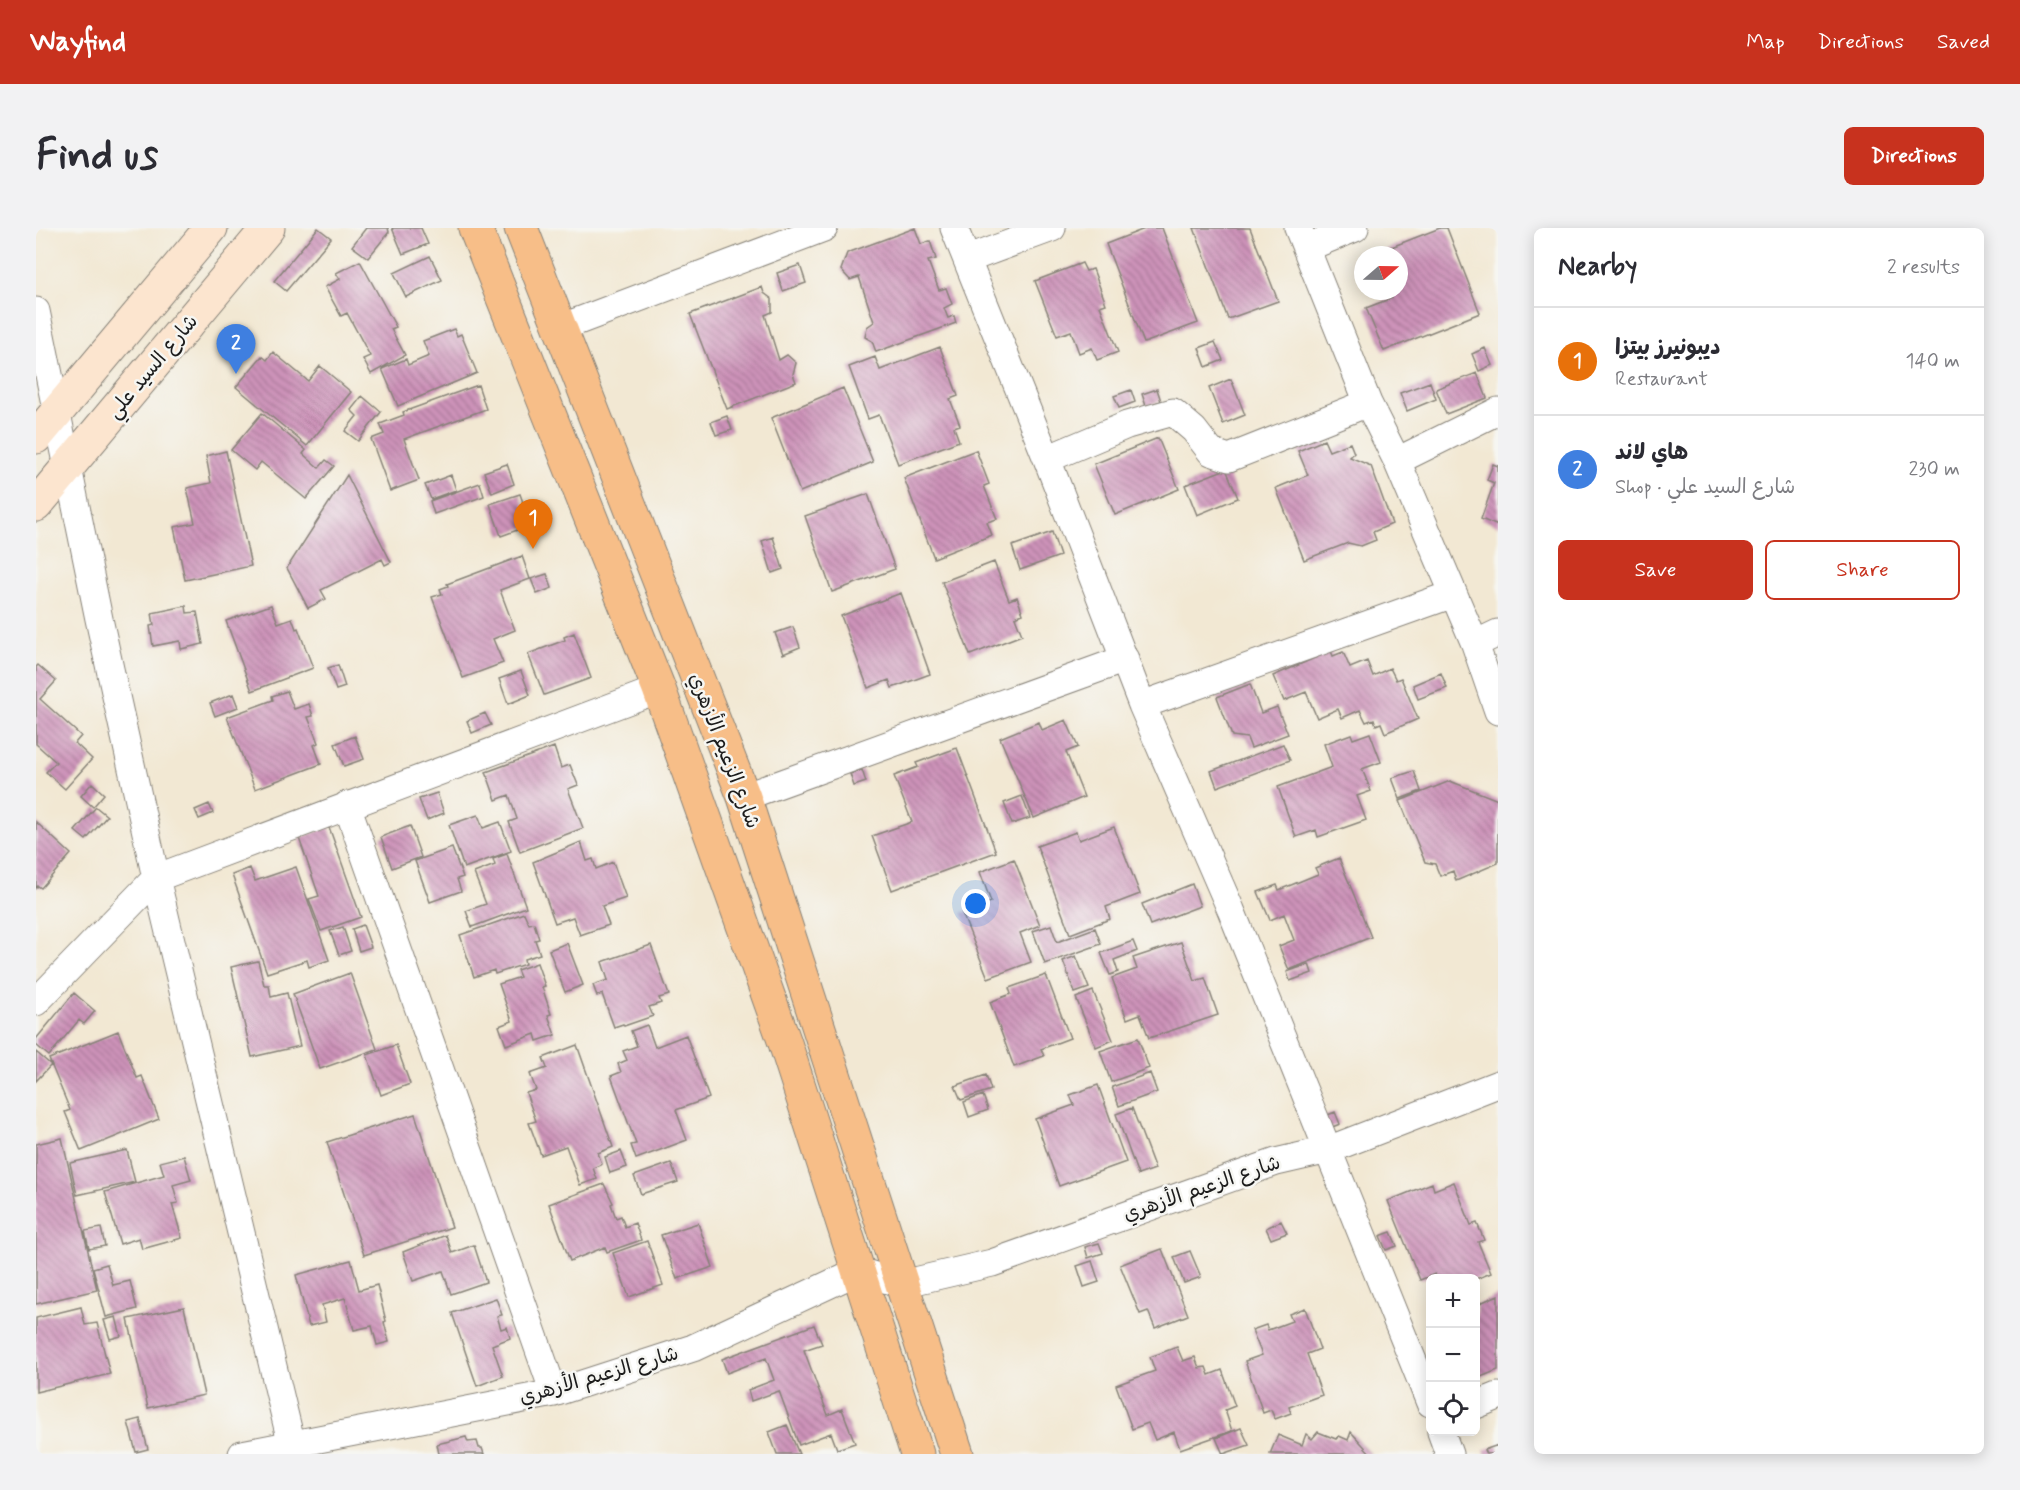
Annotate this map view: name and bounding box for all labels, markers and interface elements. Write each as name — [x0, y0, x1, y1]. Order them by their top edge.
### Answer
text: Wayfind — [30, 24, 126, 61]
text: Map — [1746, 28, 1785, 56]
text: Directions — [1818, 28, 1904, 56]
text: Saved — [1937, 28, 1990, 56]
button: Directions — [1844, 127, 1984, 185]
text: Find us — [36, 129, 158, 184]
north arrow — [1354, 246, 1408, 300]
text: Nearby — [1558, 250, 1637, 284]
text: 2 results — [1887, 254, 1960, 281]
street label: شارع السيد علي — [101, 309, 207, 427]
pin: 2 — [216, 324, 256, 374]
text: ديبونيرز بيتزا — [1615, 334, 1720, 362]
text: 1 — [1573, 348, 1582, 375]
text: 140 m — [1906, 348, 1960, 375]
text: Restaurant — [1615, 366, 1708, 393]
text: هاي لاند — [1615, 439, 1688, 467]
text: 2 — [1573, 456, 1582, 483]
text: 230 m — [1908, 456, 1960, 483]
text: Shop · شارع السيد علي — [1615, 474, 1795, 501]
pin: 1 — [514, 500, 552, 549]
button: Save — [1558, 540, 1753, 600]
button: Share — [1765, 540, 1960, 600]
street label: شارع الزعيم الأزهري — [681, 669, 767, 833]
your location — [961, 889, 990, 918]
street label: شارع الزعيم الأزهري — [1119, 1148, 1285, 1230]
map controls — [1426, 1274, 1480, 1436]
button: + — [1426, 1274, 1480, 1328]
button: − — [1426, 1328, 1480, 1382]
street label: شارع الزعيم الأزهري — [516, 1339, 682, 1413]
button: locate — [1426, 1382, 1480, 1436]

